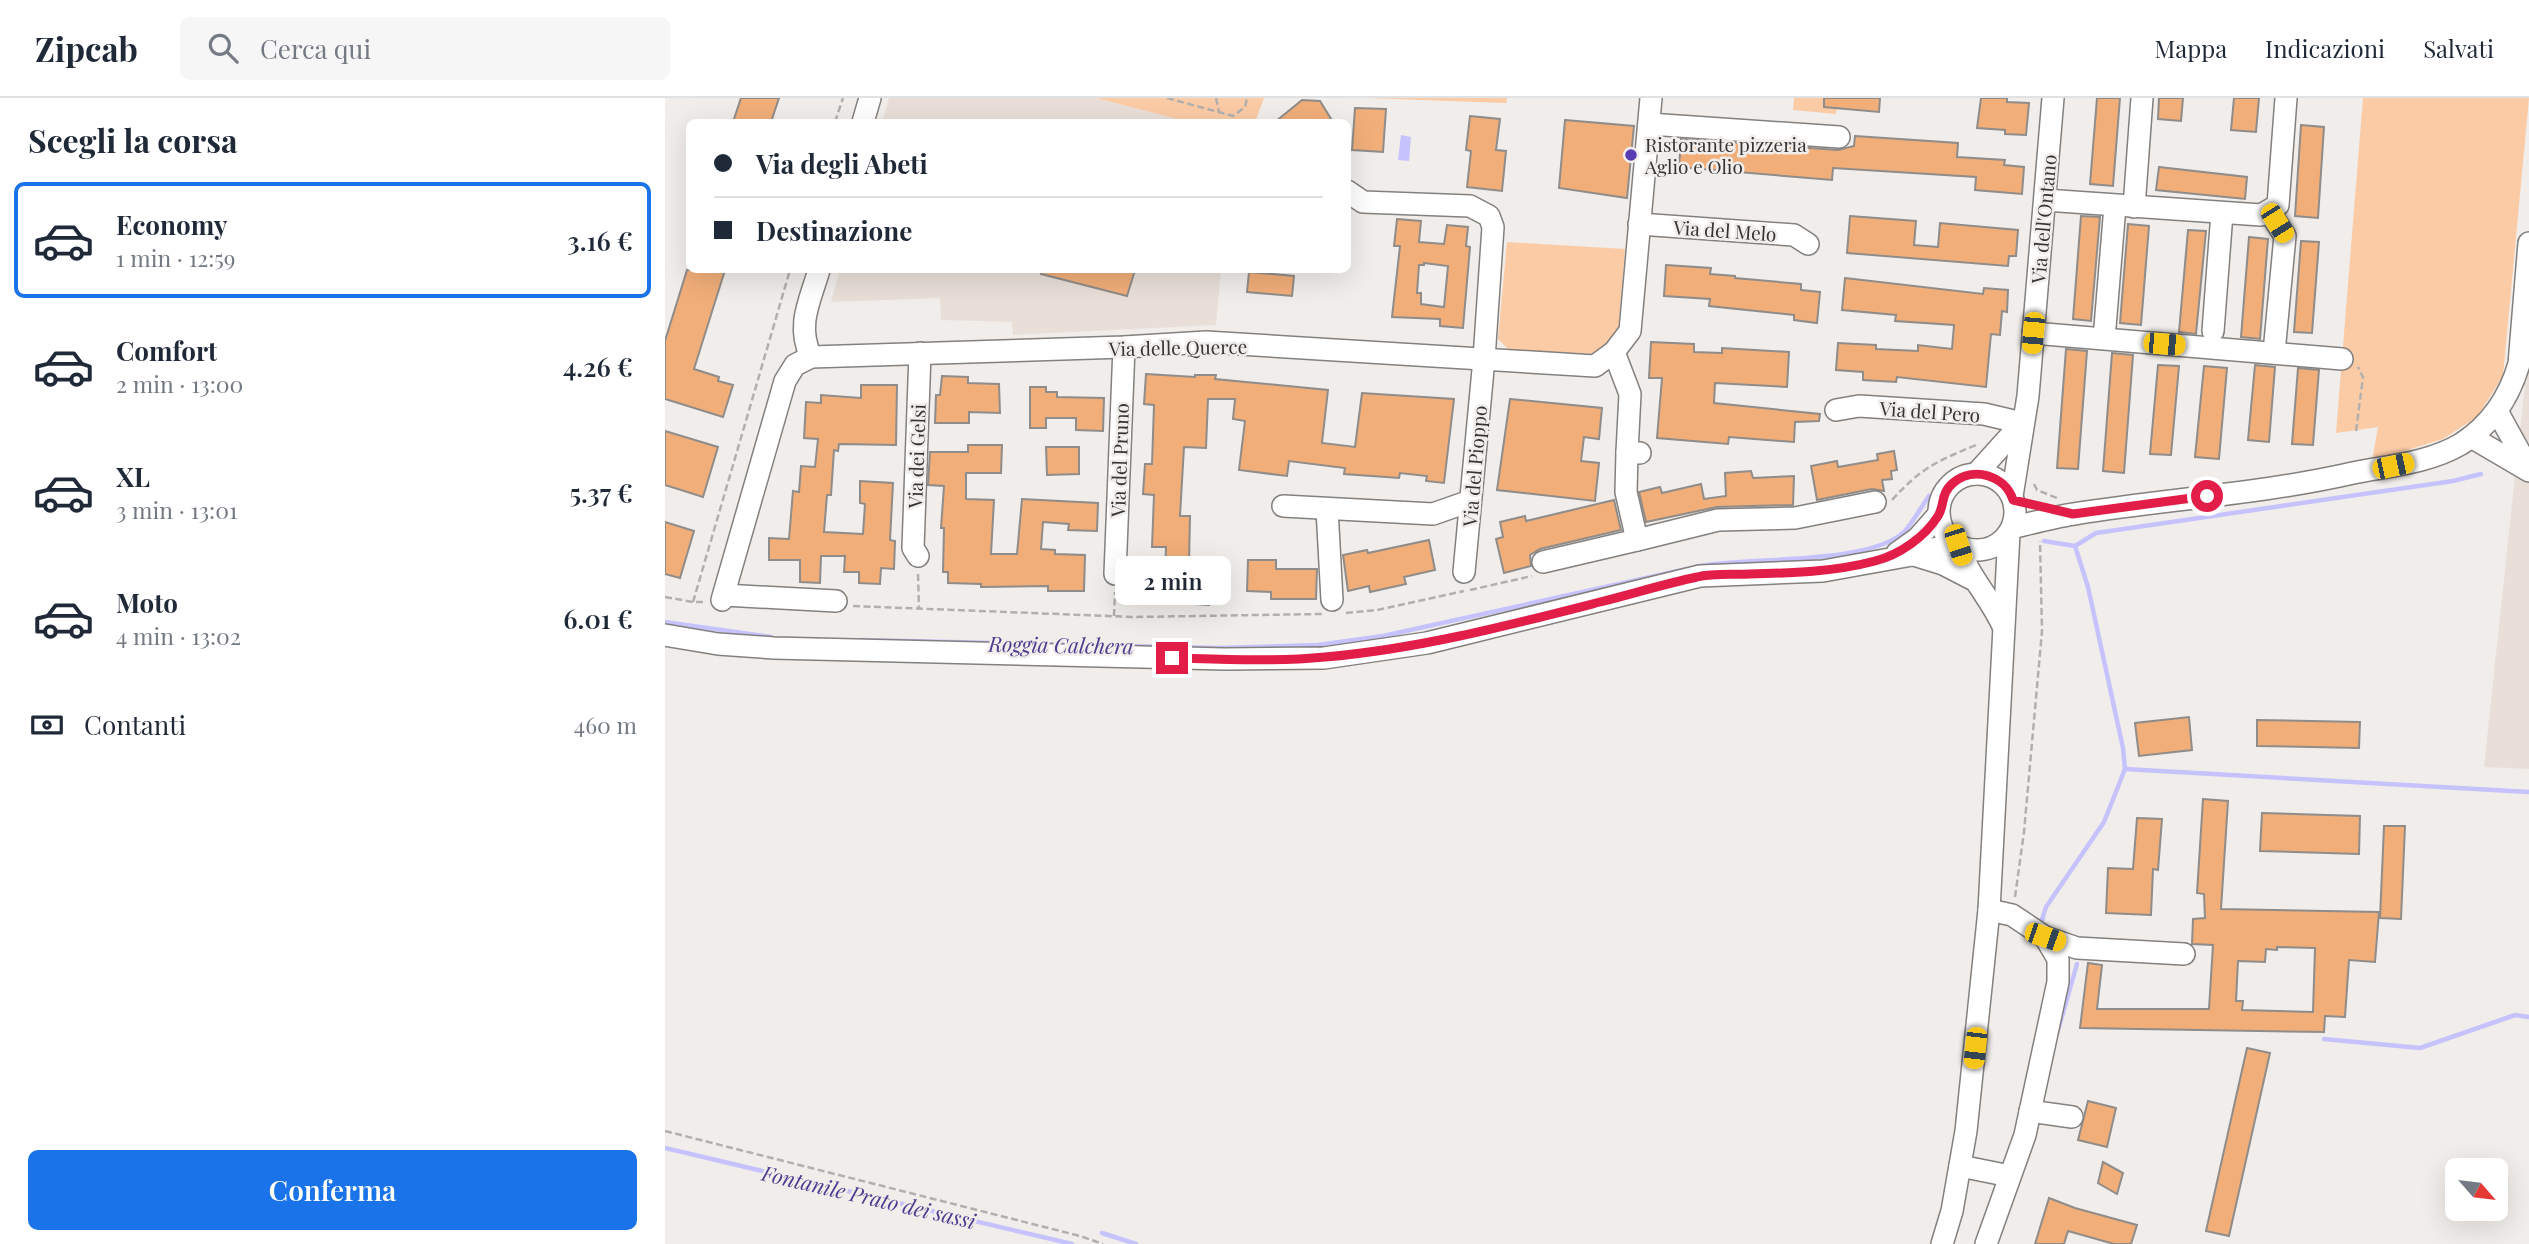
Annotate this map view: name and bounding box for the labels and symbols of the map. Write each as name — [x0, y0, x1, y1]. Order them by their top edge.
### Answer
place label: Ristorante pizzeria Aglio e Olio — [1644, 131, 1807, 179]
marker: Ristorante pizzeria Aglio e Olio — [1623, 147, 1639, 163]
street label: Via dell'Ontano — [2024, 153, 2062, 286]
car — [2257, 200, 2298, 246]
street label: Via del Melo — [1672, 213, 1777, 247]
car — [2021, 311, 2046, 355]
car — [2143, 332, 2186, 356]
street label: Via delle Querce — [1108, 333, 1247, 361]
street label: Via del Pero — [1878, 394, 1981, 427]
street label: Via dei Gelsi — [901, 403, 931, 510]
street label: Via del Pruno — [1104, 403, 1134, 518]
street label: Via del Pioppo — [1456, 404, 1492, 529]
car — [2371, 451, 2416, 481]
route start — [2191, 480, 2223, 512]
car — [1942, 522, 1975, 568]
callout: 2 min — [1114, 556, 1230, 606]
water label: Roggia Calchera — [987, 629, 1134, 659]
route end — [1156, 642, 1188, 674]
car — [2022, 920, 2069, 954]
car — [1963, 1026, 1988, 1070]
water label: Fontanile Prato dei sassi — [758, 1158, 979, 1234]
north arrow — [2445, 1158, 2508, 1222]

